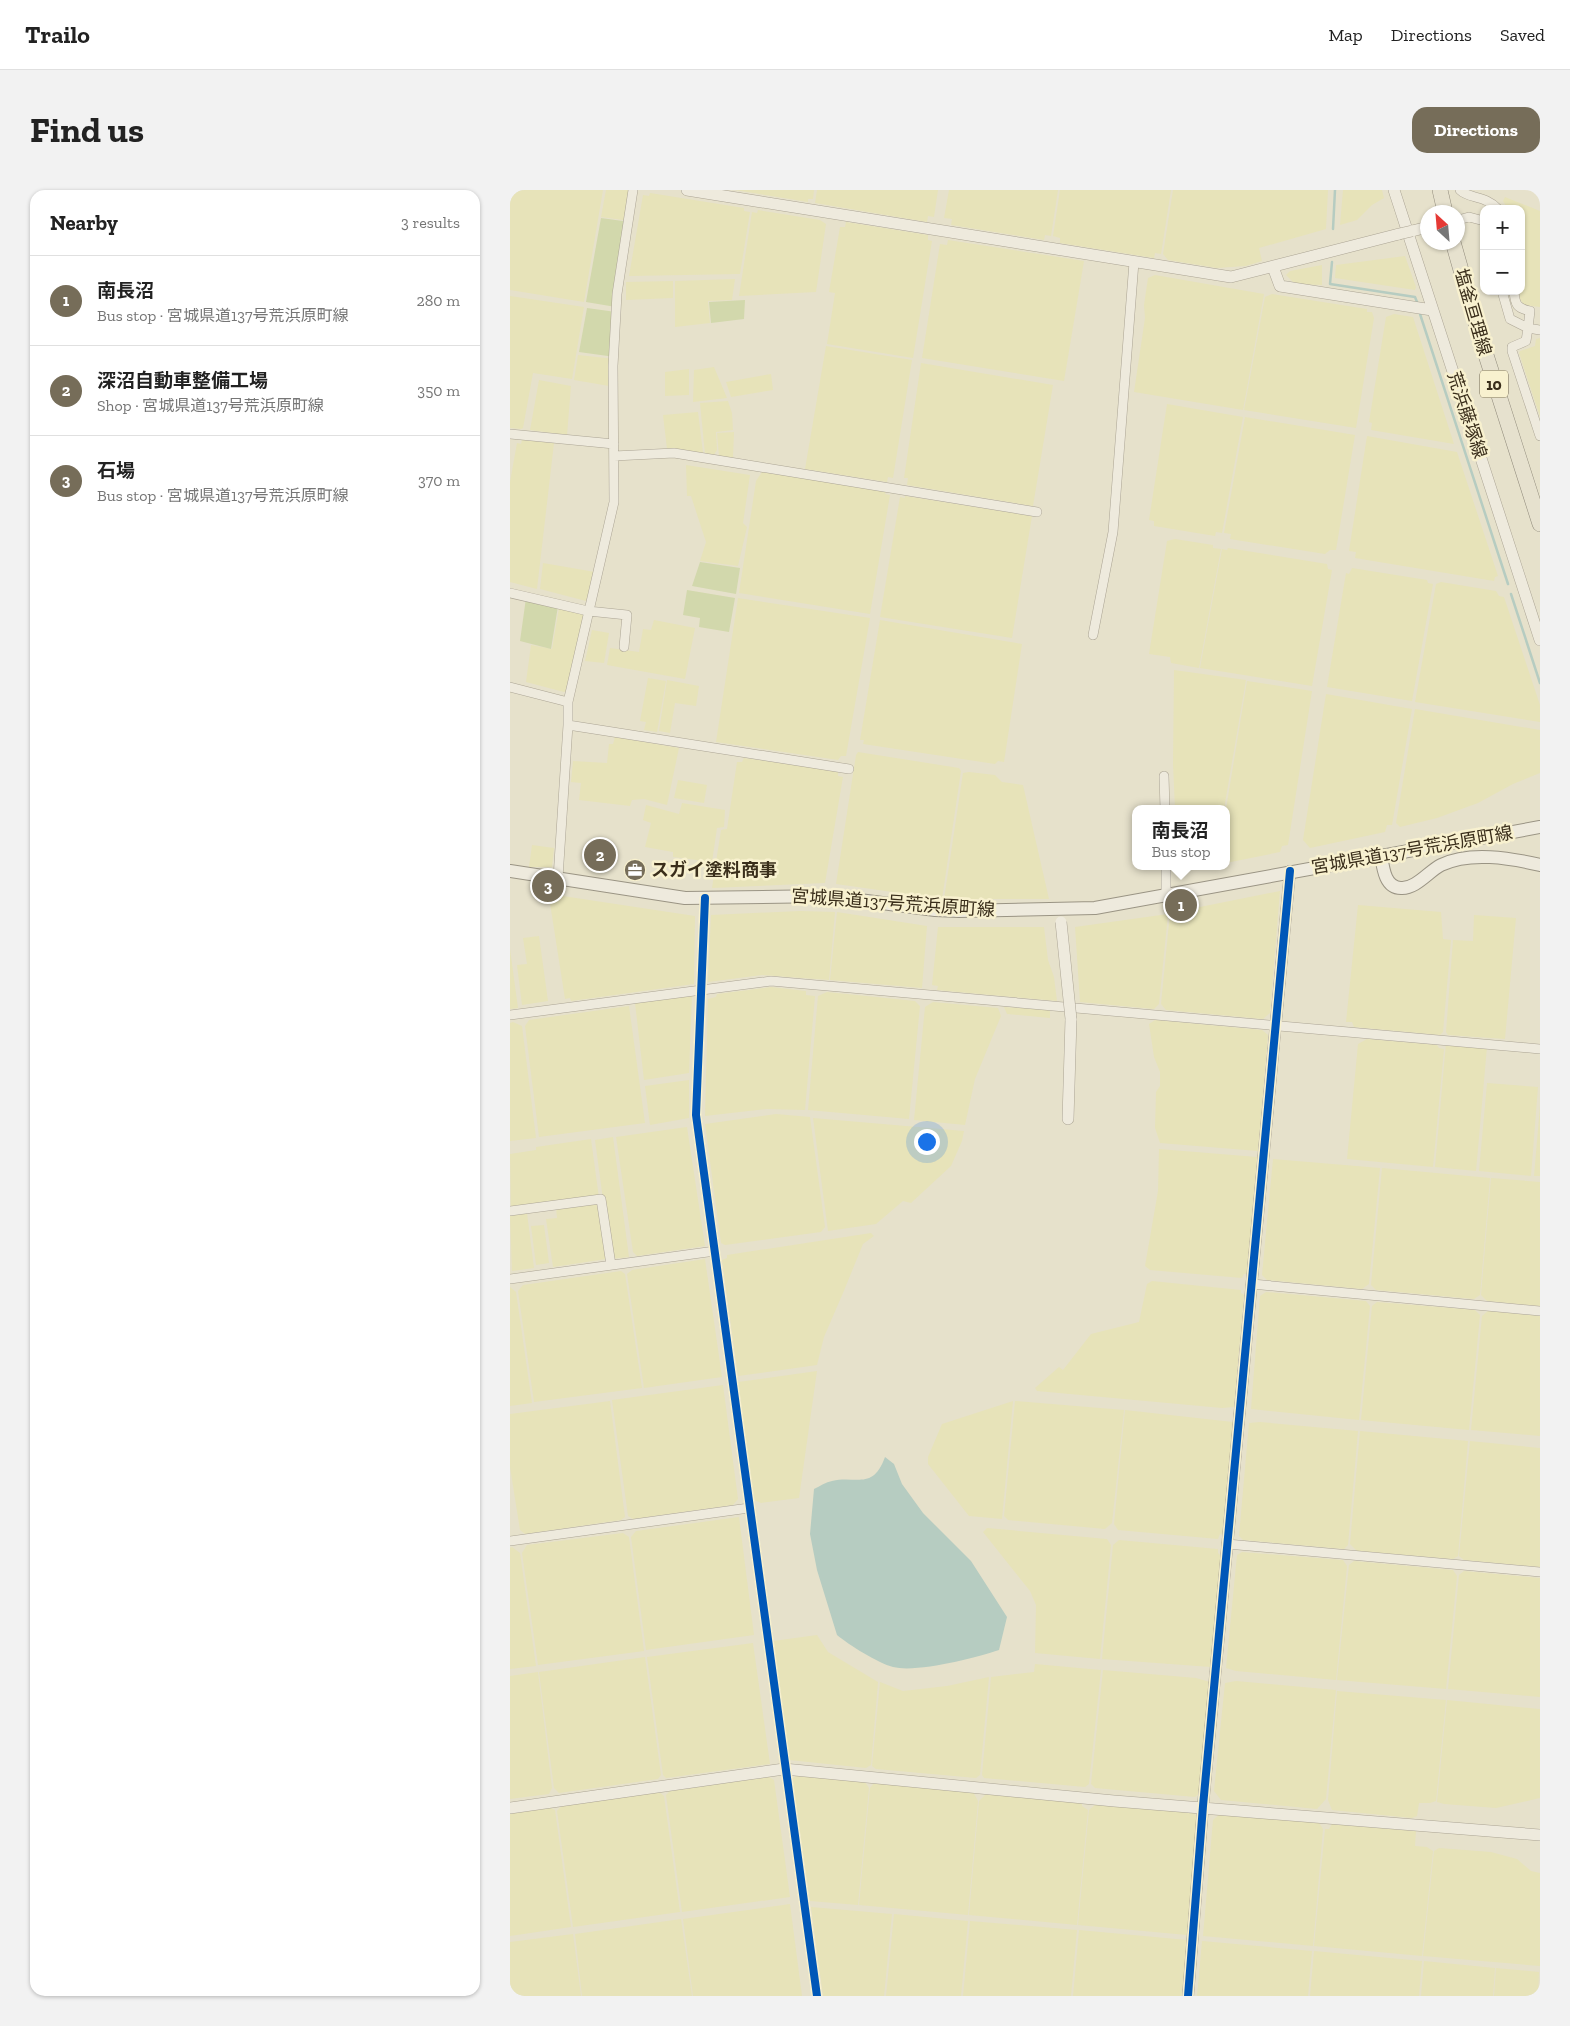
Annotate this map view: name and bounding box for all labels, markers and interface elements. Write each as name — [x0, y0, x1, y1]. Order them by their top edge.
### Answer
text: Trailo — [25, 20, 90, 49]
text: Map — [1328, 24, 1363, 46]
text: Directions — [1391, 24, 1472, 46]
text: Saved — [1500, 24, 1545, 46]
button: Directions — [1412, 107, 1540, 153]
text: Find us — [30, 109, 144, 151]
north arrow — [1420, 205, 1465, 250]
map controls — [1480, 205, 1525, 295]
button: + — [1480, 205, 1525, 250]
text: Nearby — [50, 210, 118, 235]
text: 3 results — [401, 213, 460, 232]
button: − — [1480, 250, 1525, 295]
street label: 塩釜亘理線 — [1450, 266, 1496, 358]
text: 南長沼 — [97, 279, 154, 302]
text: 1 — [63, 291, 69, 310]
text: 280 m — [416, 291, 460, 310]
text: Bus stop · 宮城県道137号荒浜原町線 — [97, 306, 349, 325]
text: 深沼自動車整備工場 — [97, 369, 268, 392]
street label: 荒浜藤塚線 — [1443, 369, 1491, 461]
road number: 10 — [1480, 370, 1508, 398]
text: 2 — [62, 381, 70, 400]
text: 350 m — [417, 381, 460, 400]
text: Shop · 宮城県道137号荒浜原町線 — [97, 396, 324, 415]
text: 石場 — [97, 459, 135, 482]
text: 3 — [62, 471, 70, 490]
text: 370 m — [418, 471, 460, 490]
text: Bus stop · 宮城県道137号荒浜原町線 — [97, 486, 349, 505]
popup — [1132, 805, 1230, 870]
text: 南長沼 — [1151, 819, 1208, 842]
street label: 宮城県道137号荒浜原町線 — [1310, 821, 1514, 879]
pin: 2 — [584, 836, 616, 874]
text: Bus stop — [1151, 842, 1211, 861]
office icon: スガイ塗料商事 — [623, 858, 647, 882]
place label: スガイ塗料商事 — [651, 859, 777, 881]
pin: 3 — [532, 867, 564, 905]
street label: 宮城県道137号荒浜原町線 — [790, 885, 996, 921]
pin: 1 — [1165, 886, 1197, 924]
your location — [914, 1129, 940, 1155]

